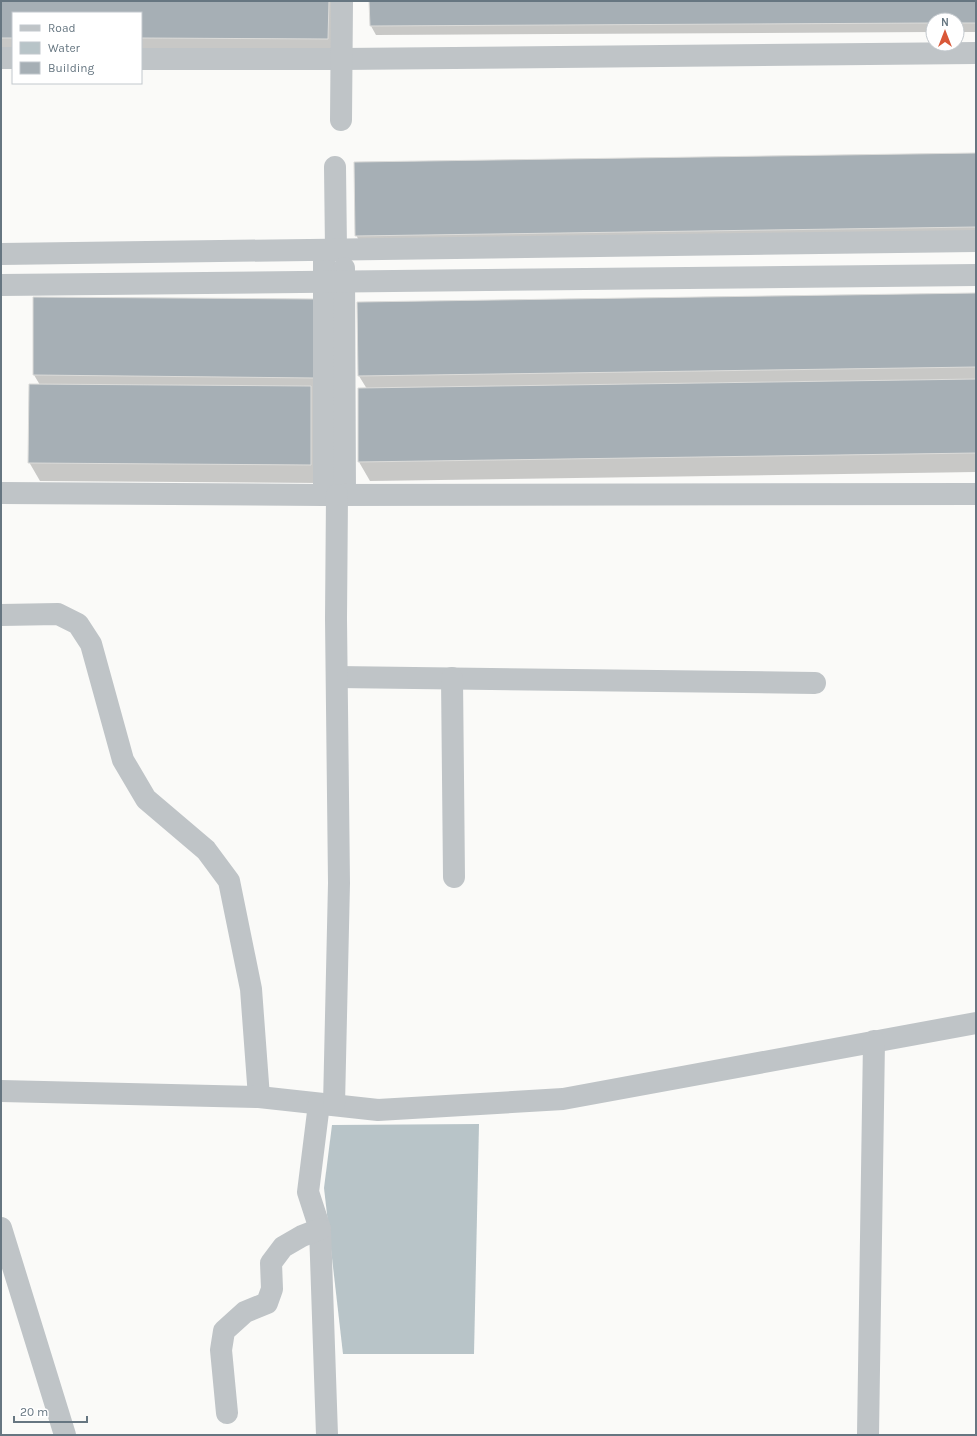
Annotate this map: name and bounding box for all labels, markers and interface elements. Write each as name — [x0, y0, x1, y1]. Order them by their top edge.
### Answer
legend — [12, 12, 142, 84]
north arrow — [925, 12, 965, 52]
text: N — [941, 16, 949, 29]
text: Road — [48, 21, 76, 35]
text: Water — [48, 41, 81, 55]
text: Building — [48, 61, 95, 75]
scale bar — [14, 1398, 87, 1424]
text: 20 m — [20, 1405, 48, 1419]

